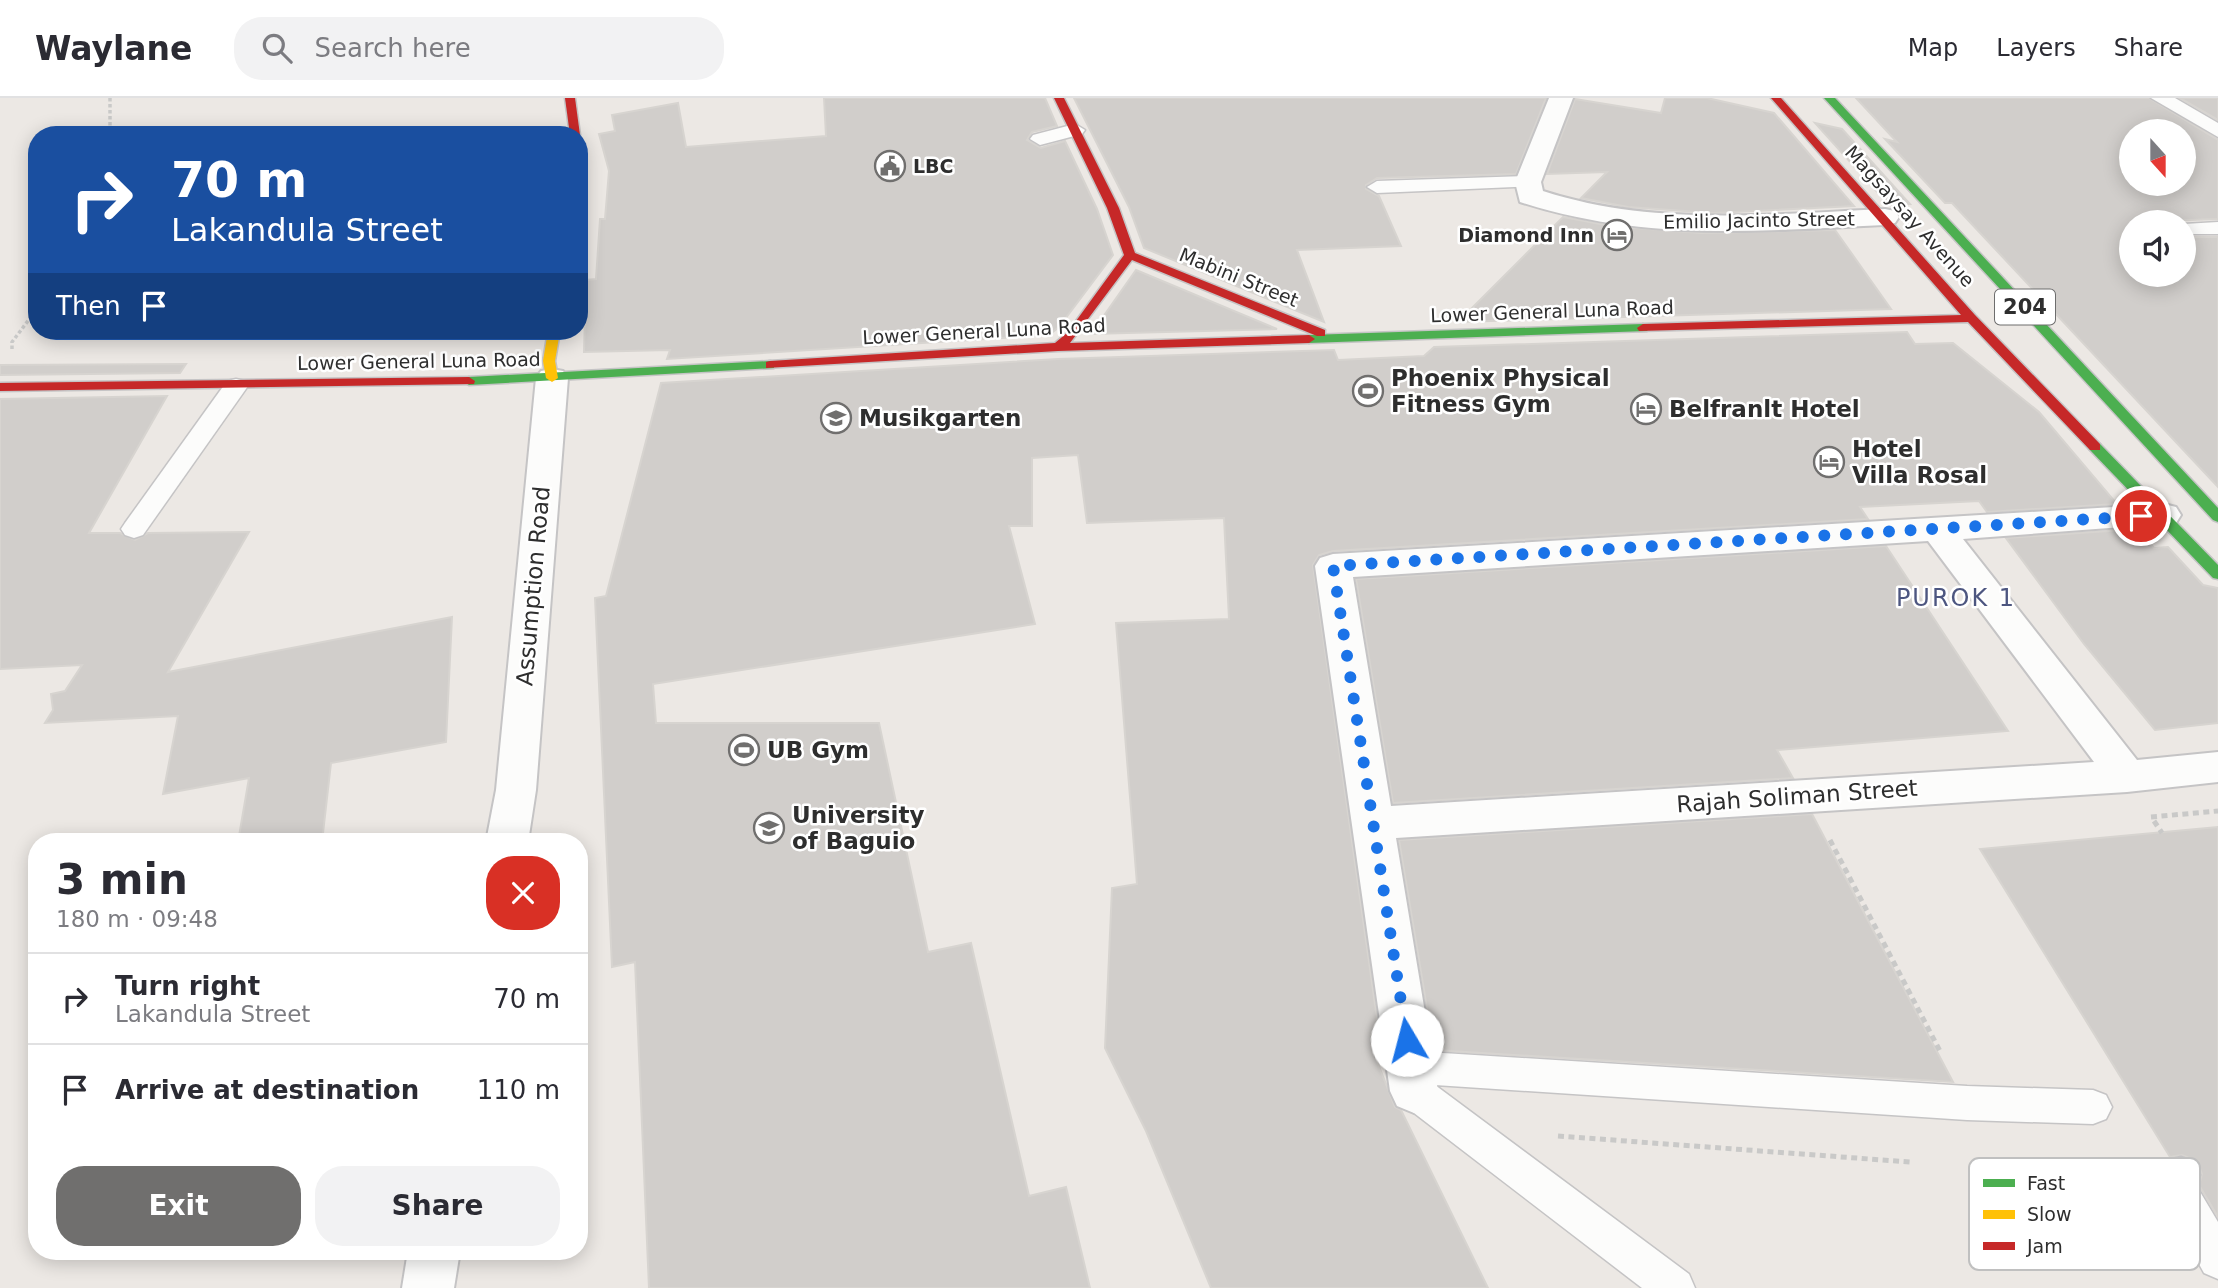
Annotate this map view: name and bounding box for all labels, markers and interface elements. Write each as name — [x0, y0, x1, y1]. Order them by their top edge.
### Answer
search box — [234, 17, 724, 80]
text: Waylane — [35, 29, 192, 68]
icon: search — [258, 29, 296, 67]
text: Search here — [314, 33, 471, 63]
text: Map — [1908, 34, 1958, 62]
text: Layers — [1996, 34, 2076, 62]
text: Share — [2114, 34, 2183, 62]
north arrow — [2119, 119, 2196, 196]
map controls — [2119, 119, 2196, 287]
street label: Magsaysay Avenue — [1841, 141, 1979, 291]
public building icon: LBC — [873, 149, 907, 183]
text: 70 m — [171, 152, 307, 209]
icon: right — [56, 154, 147, 245]
place label: LBC — [913, 155, 954, 177]
street label: Emilio Jacinto Street — [1663, 207, 1855, 233]
button: sound — [2119, 210, 2196, 287]
text: Lakandula Street — [171, 211, 443, 249]
hotel icon: Diamond Inn — [1600, 218, 1634, 252]
place label: Diamond Inn — [1458, 224, 1594, 246]
street label: Mabini Street — [1176, 243, 1302, 311]
icon: arrive — [135, 287, 173, 325]
road number: 204 — [1995, 290, 2055, 325]
text: Then — [56, 291, 121, 321]
street label: Lower General Luna Road — [1430, 296, 1674, 326]
street label: Lower General Luna Road — [862, 314, 1106, 348]
street label: Lower General Luna Road — [297, 348, 541, 374]
place label: Phoenix Physical Fitness Gym — [1391, 365, 1610, 417]
sports icon: Phoenix Physical Fitness Gym — [1351, 374, 1385, 408]
hotel icon: Belfranlt Hotel — [1629, 392, 1663, 426]
place label: Belfranlt Hotel — [1669, 396, 1860, 422]
school or university icon: Musikgarten — [819, 401, 853, 435]
place label: Musikgarten — [859, 405, 1021, 431]
place label: Hotel Villa Rosal — [1852, 436, 1987, 488]
hotel icon: Hotel Villa Rosal — [1812, 445, 1846, 479]
street label: Assumption Road — [511, 485, 555, 687]
pin — [2111, 486, 2171, 546]
icon: arrive — [2122, 497, 2160, 535]
district label: PUROK 1 — [1896, 584, 2016, 612]
sports icon: UB Gym — [727, 733, 761, 767]
place label: UB Gym — [767, 737, 869, 763]
street label: Rajah Soliman Street — [1676, 775, 1918, 817]
place label: University of Baguio — [792, 802, 924, 854]
school or university icon: University of Baguio — [752, 811, 786, 845]
text: 3 min — [56, 855, 188, 904]
button: close — [486, 856, 560, 930]
text: 180 m · 09:48 — [56, 906, 218, 932]
text: Turn right — [115, 971, 260, 1001]
icon: right — [56, 980, 94, 1018]
text: 70 m — [493, 984, 560, 1014]
text: Lakandula Street — [115, 1001, 310, 1027]
position arrow — [1370, 1003, 1444, 1077]
icon: arrive — [56, 1071, 94, 1109]
text: Arrive at destination — [115, 1075, 419, 1105]
text: 110 m — [477, 1075, 560, 1105]
legend — [1969, 1158, 2200, 1270]
button: Exit — [56, 1166, 301, 1246]
button: Share — [315, 1166, 560, 1246]
text: Fast — [2027, 1172, 2065, 1194]
text: Slow — [2027, 1203, 2072, 1225]
text: Jam — [2026, 1235, 2063, 1257]

